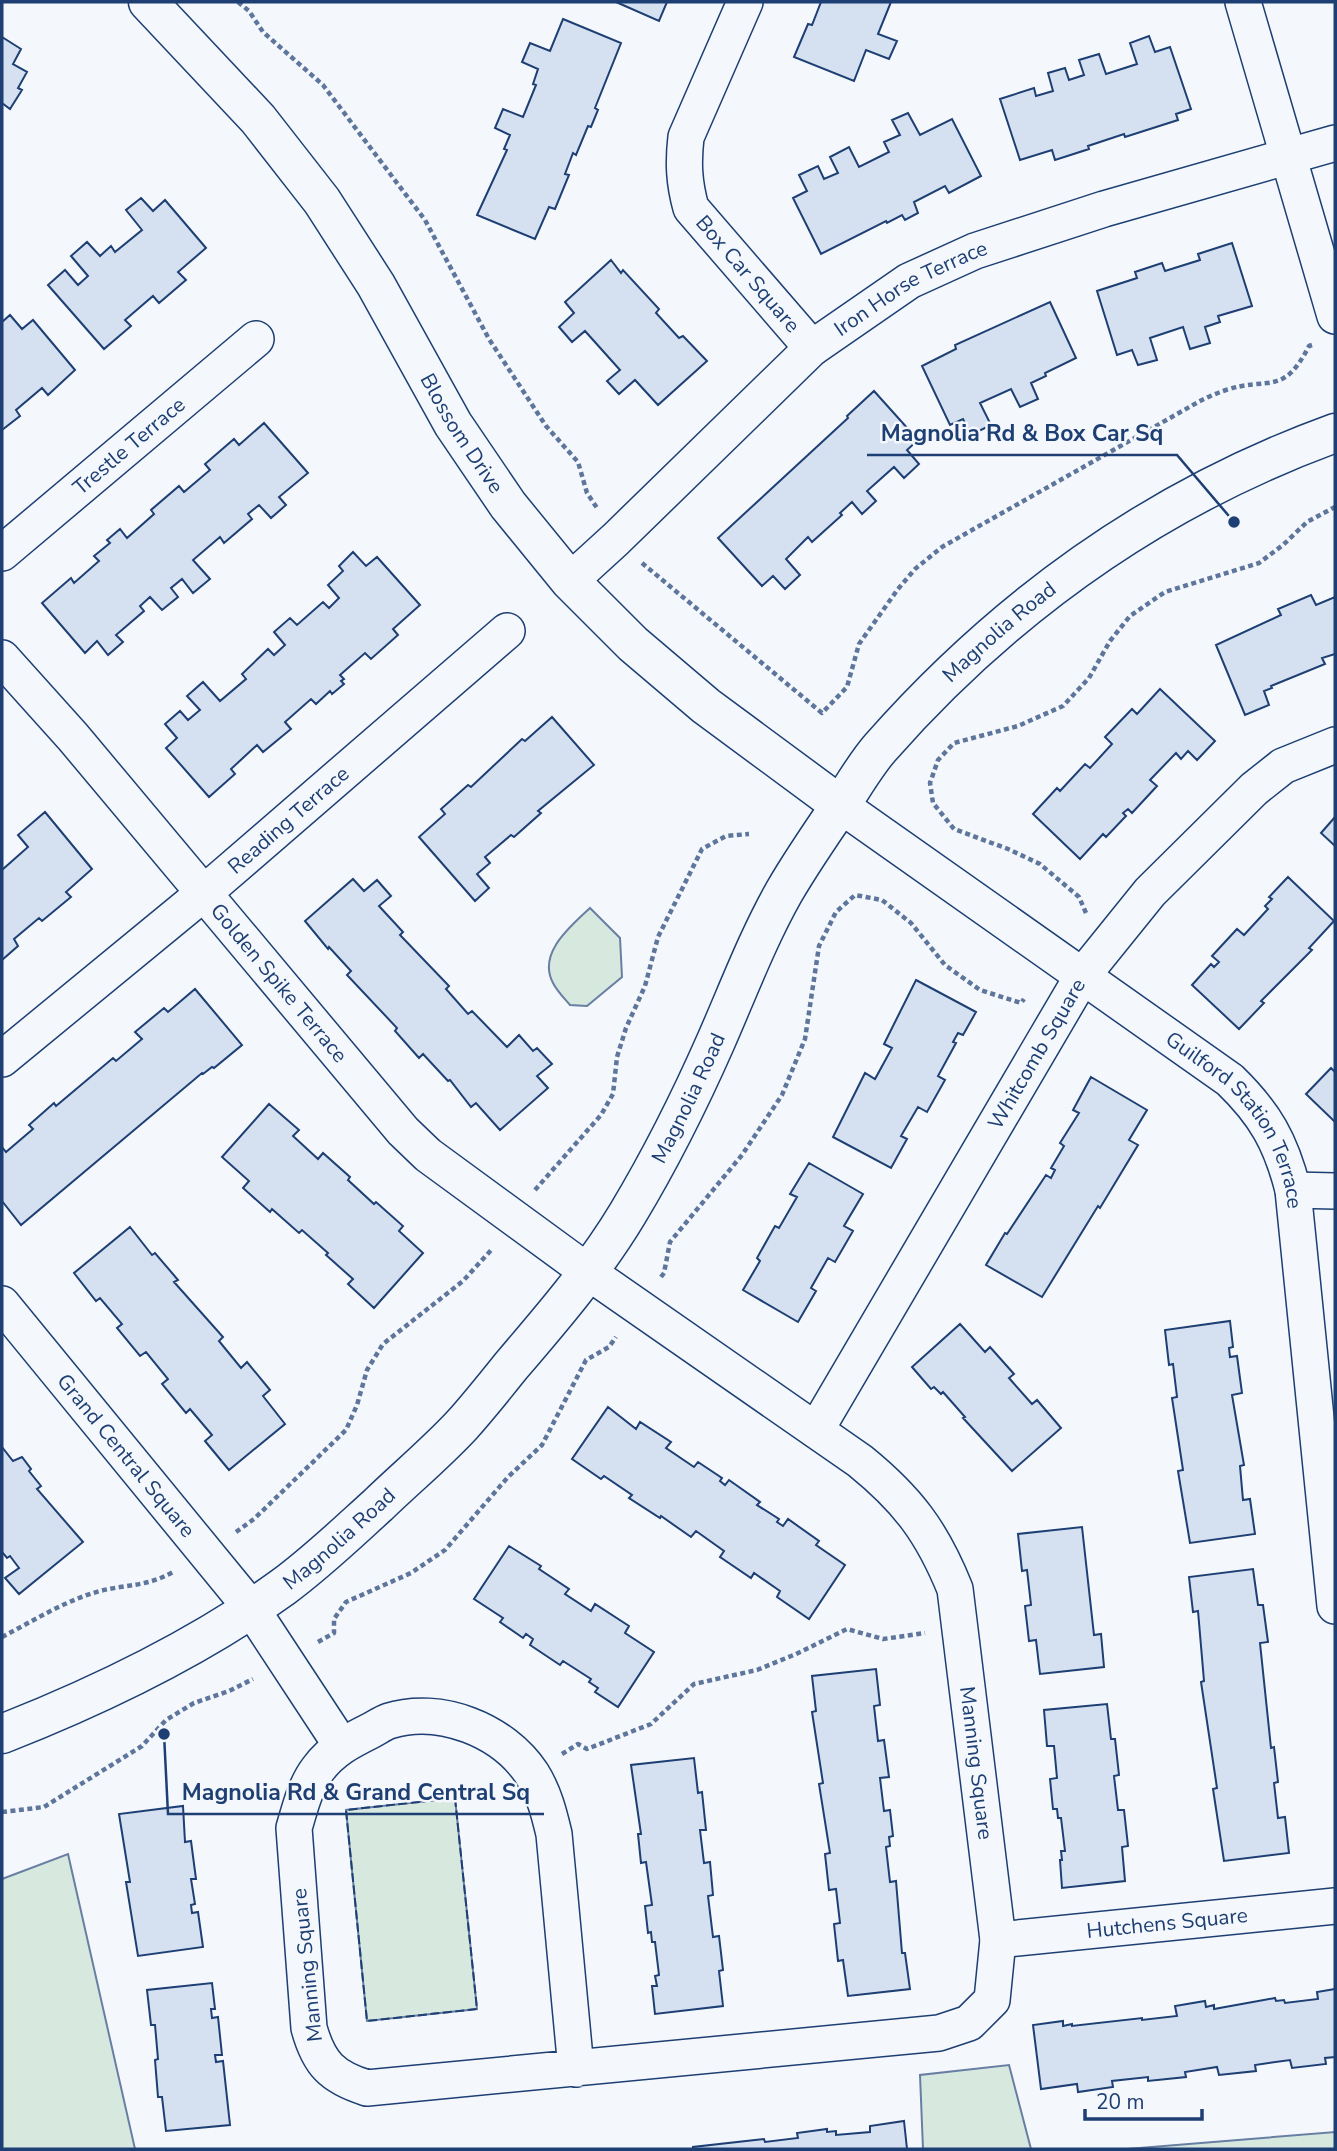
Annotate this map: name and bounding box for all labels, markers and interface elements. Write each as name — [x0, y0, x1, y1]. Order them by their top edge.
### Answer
street label: Box Car Square — [689, 209, 806, 338]
street label: Iron Horse Terrace — [828, 234, 991, 343]
street label: Blossom Drive — [414, 368, 510, 499]
street label: Trestle Terrace — [67, 391, 191, 501]
callout: Magnolia Rd & Box Car Sq — [867, 411, 1177, 455]
text: Magnolia Rd & Box Car Sq — [881, 418, 1163, 449]
street label: Magnolia Road — [936, 575, 1062, 689]
street label: Reading Terrace — [222, 760, 355, 880]
street label: Golden Spike Terrace — [204, 897, 354, 1068]
street label: Whitcomb Square — [981, 973, 1092, 1135]
street label: Guilford Station Terrace — [1160, 1025, 1309, 1210]
street label: Magnolia Road — [645, 1029, 732, 1168]
street label: Grand Central Square — [51, 1368, 202, 1543]
street label: Magnolia Road — [277, 1482, 402, 1596]
street label: Manning Square — [953, 1685, 1000, 1841]
callout: Magnolia Rd & Grand Central Sq — [168, 1770, 544, 1814]
text: Magnolia Rd & Grand Central Sq — [182, 1777, 530, 1808]
street label: Manning Square — [285, 1887, 329, 2043]
street label: Hutchens Square — [1085, 1901, 1249, 1945]
scale bar — [1085, 2078, 1202, 2122]
text: 20 m — [1096, 2088, 1145, 2116]

